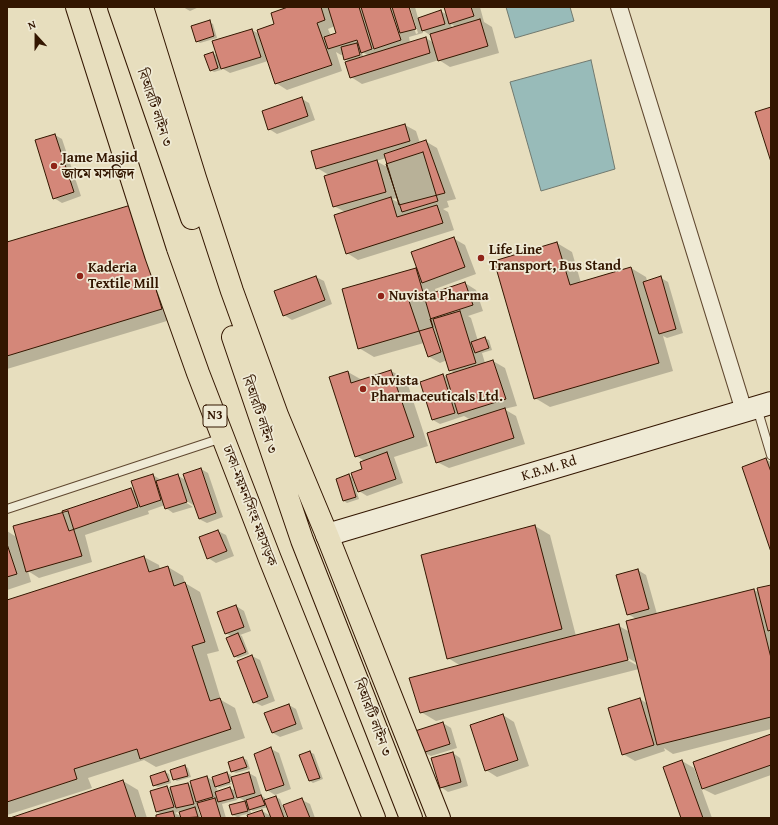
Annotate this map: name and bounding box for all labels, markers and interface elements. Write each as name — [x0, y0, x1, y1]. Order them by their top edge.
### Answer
north arrow — [16, 16, 56, 56]
text: N — [25, 16, 38, 34]
street label: বিআরটি লাইন ৩ — [133, 67, 175, 149]
place label: Jame Masjid জামে মসজিদ — [62, 150, 138, 182]
marker: Jame Masjid জামে মসজিদ — [49, 161, 59, 171]
place label: Life Line Transport, Bus Stand — [489, 242, 621, 274]
marker: Life Line Transport, Bus Stand — [476, 253, 486, 263]
place label: Kaderia Textile Mill — [88, 260, 159, 292]
marker: Kaderia Textile Mill — [75, 271, 85, 281]
place label: Nuvista Pharma — [389, 288, 489, 304]
marker: Nuvista Pharma — [376, 291, 386, 301]
place label: Nuvista Pharmaceuticals Ltd. — [371, 373, 503, 406]
street label: বিআরটি লাইন ৩ — [238, 374, 280, 456]
marker: Nuvista Pharmaceuticals Ltd. — [358, 384, 368, 394]
road number: N3 — [203, 405, 227, 427]
street label: ঢাকা-ময়মনসিংহ মহাসড়ক — [218, 443, 280, 569]
street label: K.B.M. Rd — [520, 453, 578, 485]
street label: বিআরটি লাইন ৩ — [350, 677, 394, 759]

